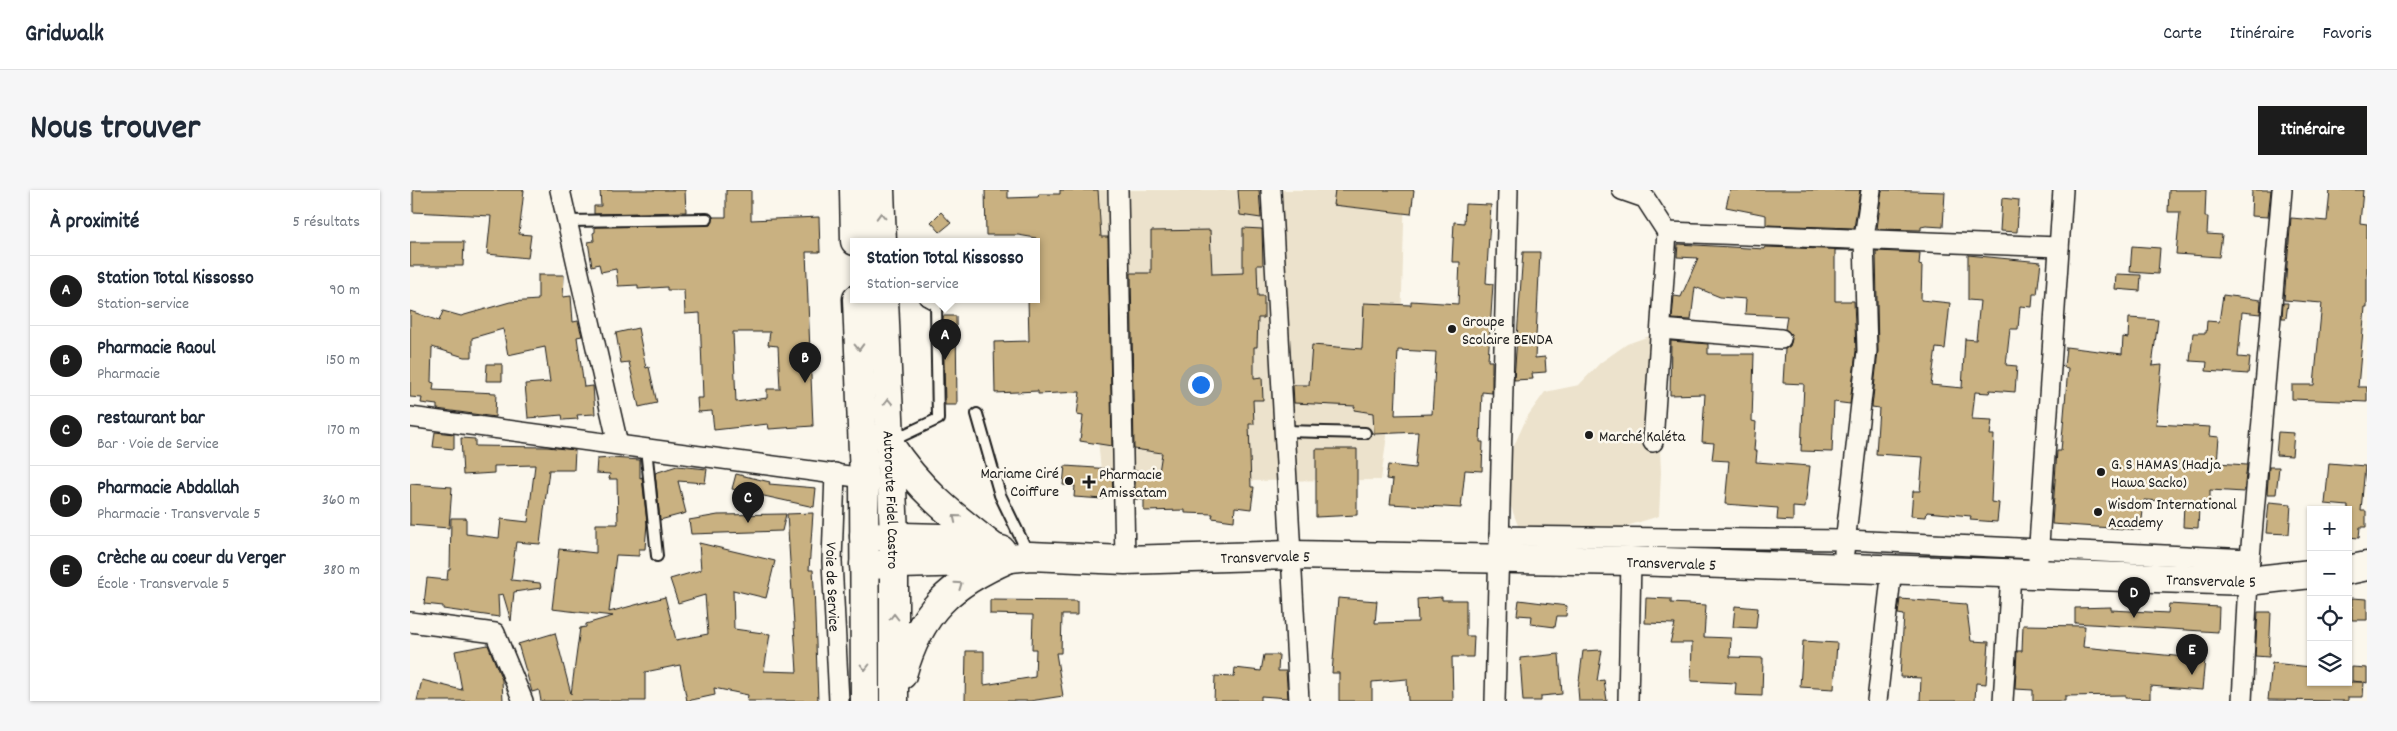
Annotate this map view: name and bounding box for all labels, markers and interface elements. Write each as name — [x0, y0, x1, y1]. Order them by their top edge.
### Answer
text: Gridwalk — [25, 18, 104, 52]
text: Carte — [2163, 22, 2202, 47]
text: Itinéraire — [2230, 22, 2294, 47]
text: Favoris — [2322, 22, 2372, 47]
text: Nous trouver — [30, 105, 200, 155]
button: Itinéraire — [2258, 106, 2367, 155]
text: À proximité — [50, 208, 139, 238]
text: 5 résultats — [293, 211, 360, 234]
one-way arrow — [876, 211, 886, 219]
popup — [850, 238, 1040, 303]
text: Station Total Kissosso — [867, 246, 1023, 273]
text: Station Total Kissosso — [97, 266, 254, 293]
text: Station-service — [867, 273, 959, 296]
text: A — [62, 279, 70, 302]
text: 90 m — [329, 279, 360, 302]
text: Station-service — [97, 293, 189, 316]
place label: Groupe Scolaire BENDA — [1462, 311, 1553, 352]
pin: A — [929, 319, 961, 360]
marker: Groupe Scolaire BENDA — [1446, 323, 1458, 335]
text: Pharmacie Raoul — [97, 336, 215, 363]
pin: B — [789, 342, 821, 383]
one-way arrow — [854, 344, 864, 352]
text: B — [62, 349, 70, 372]
text: 150 m — [326, 349, 360, 372]
text: Pharmacie — [97, 363, 160, 386]
your location — [1188, 372, 1214, 398]
one-way arrow — [883, 398, 893, 406]
text: restaurant bar — [97, 406, 205, 433]
text: C — [62, 419, 70, 442]
text: 170 m — [327, 419, 360, 442]
place label: Marché Kaléta — [1599, 426, 1686, 449]
marker: Marché Kaléta — [1583, 429, 1595, 441]
street label: Autoroute Fidel Castro — [876, 430, 903, 569]
text: Bar · Voie de Service — [97, 433, 219, 456]
place label: G. S HAMAS (Hadja Hawa Sacko) — [2111, 454, 2221, 495]
place label: Mariame Ciré Coiffure — [980, 463, 1059, 504]
place label: Pharmacie Amissatam — [1099, 464, 1167, 505]
marker: G. S HAMAS (Hadja Hawa Sacko) — [2095, 466, 2107, 478]
marker: Mariame Ciré Coiffure — [1063, 475, 1075, 487]
text: Pharmacie Abdallah — [97, 476, 239, 503]
marker: Pharmacie Amissatam — [1083, 476, 1095, 488]
pin: C — [732, 482, 764, 523]
text: D — [62, 489, 70, 512]
text: 360 m — [322, 489, 360, 512]
place label: Wisdom International Academy — [2108, 494, 2237, 535]
text: Pharmacie · Transvervale 5 — [97, 503, 261, 526]
marker: Wisdom International Academy — [2092, 506, 2104, 518]
map controls — [2307, 506, 2352, 686]
button: + — [2307, 506, 2352, 551]
one-way arrow — [953, 516, 962, 524]
street label: Voie de Service — [818, 542, 845, 632]
text: Crèche au coeur du Verger — [97, 546, 286, 573]
street label: Transvervale 5 — [1220, 546, 1311, 571]
button: − — [2307, 551, 2352, 596]
street label: Transvervale 5 — [1626, 552, 1717, 578]
text: E — [62, 559, 70, 582]
text: 380 m — [323, 559, 360, 582]
street label: Transvervale 5 — [2166, 569, 2258, 595]
text: École · Transvervale 5 — [97, 573, 229, 596]
pin: D — [2118, 577, 2150, 618]
one-way arrow — [953, 582, 963, 591]
button: locate — [2307, 596, 2352, 641]
one-way arrow — [889, 613, 899, 621]
pin: E — [2176, 634, 2208, 675]
button: layers — [2307, 641, 2352, 686]
one-way arrow — [859, 664, 870, 672]

